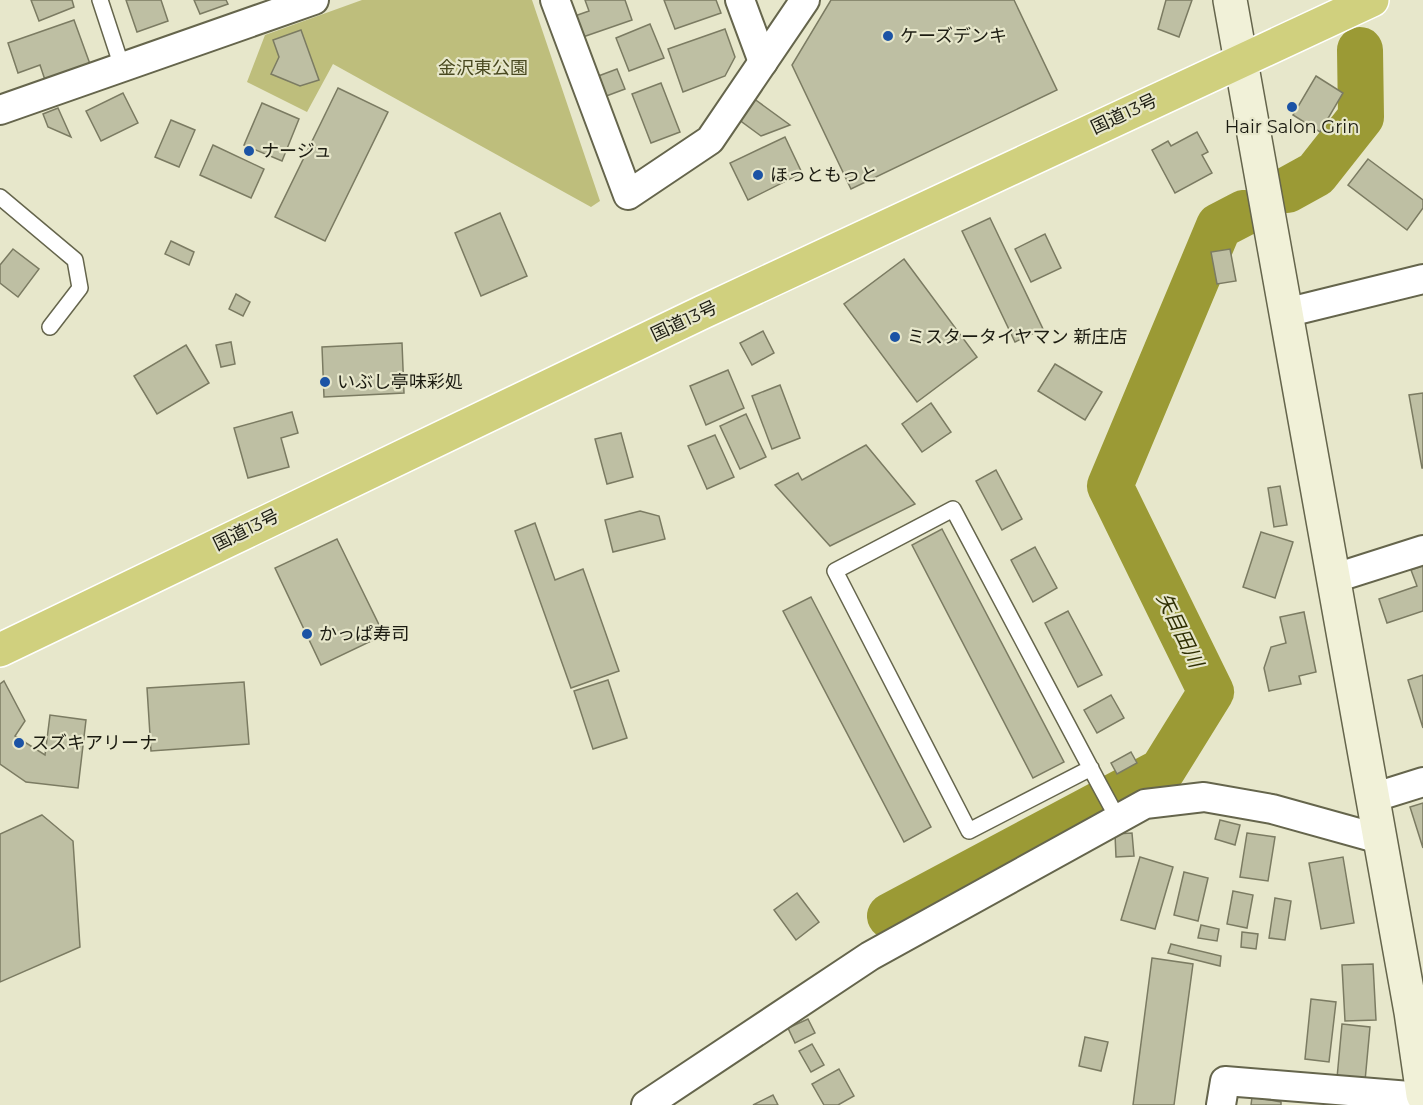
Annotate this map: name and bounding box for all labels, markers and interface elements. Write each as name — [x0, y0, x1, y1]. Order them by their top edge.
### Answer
place label: ケーズデンキ — [900, 25, 1007, 47]
marker: ケーズデンキ — [881, 29, 895, 43]
park label: 金沢東公園 — [438, 57, 528, 79]
street label: 国道13号 — [1087, 89, 1161, 139]
marker: Hair Salon Grin — [1285, 100, 1299, 114]
place label: Hair Salon Grin — [1225, 116, 1359, 138]
place label: ナージュ — [261, 140, 331, 162]
marker: ナージュ — [242, 144, 256, 158]
place label: ほっともっと — [770, 164, 878, 186]
marker: ほっともっと — [751, 168, 765, 182]
street label: 国道13号 — [647, 296, 721, 346]
place label: ミスタータイヤマン 新庄店 — [907, 326, 1127, 348]
marker: ミスタータイヤマン 新庄店 — [888, 330, 902, 344]
place label: いぶし亭味彩処 — [337, 371, 463, 393]
marker: いぶし亭味彩処 — [318, 375, 332, 389]
street label: 国道13号 — [209, 505, 283, 555]
water label: 矢目田川 — [1152, 589, 1209, 673]
place label: かっぱ寿司 — [319, 623, 409, 645]
marker: かっぱ寿司 — [300, 627, 314, 641]
place label: スズキアリーナ — [31, 732, 157, 754]
marker: スズキアリーナ — [12, 736, 26, 750]

